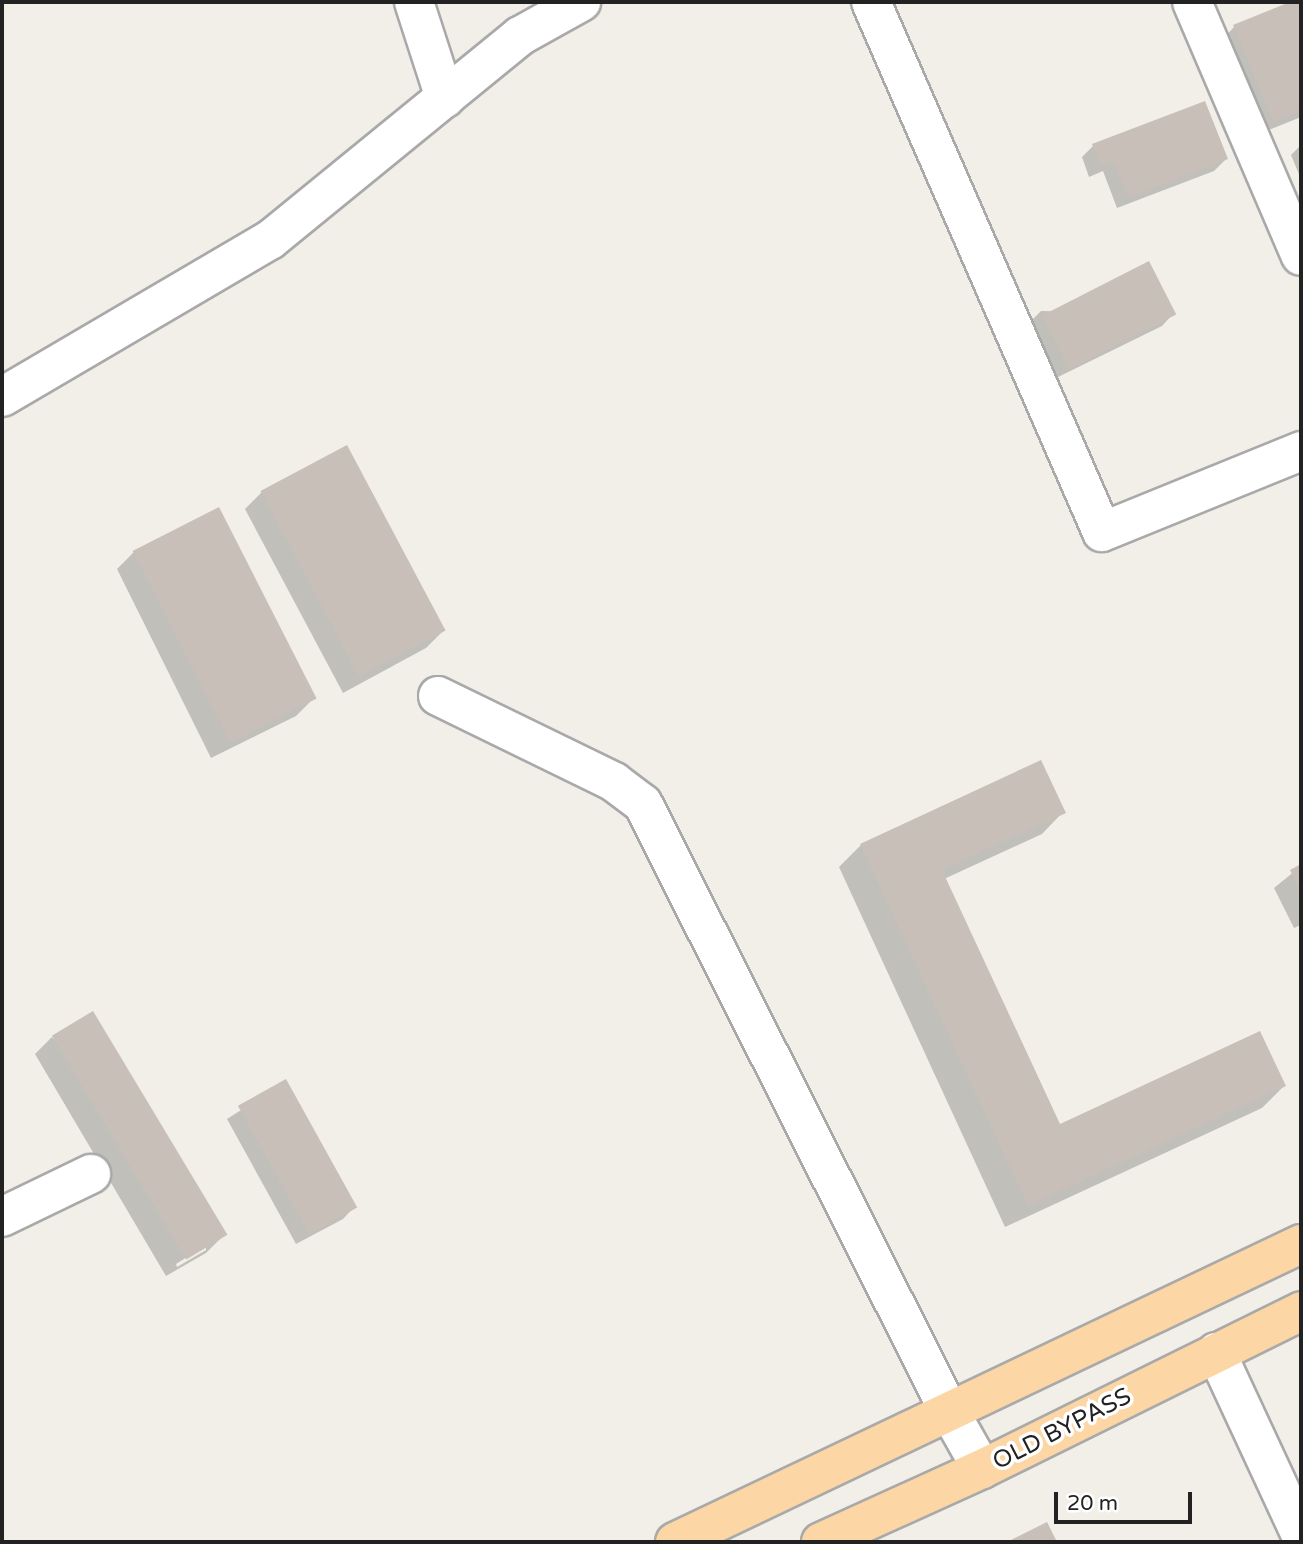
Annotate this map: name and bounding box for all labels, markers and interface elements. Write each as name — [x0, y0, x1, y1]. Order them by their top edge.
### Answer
street label: OLD BYPASS — [988, 1382, 1136, 1476]
scale bar — [1058, 1478, 1196, 1522]
text: 20 m — [1067, 1491, 1118, 1516]

